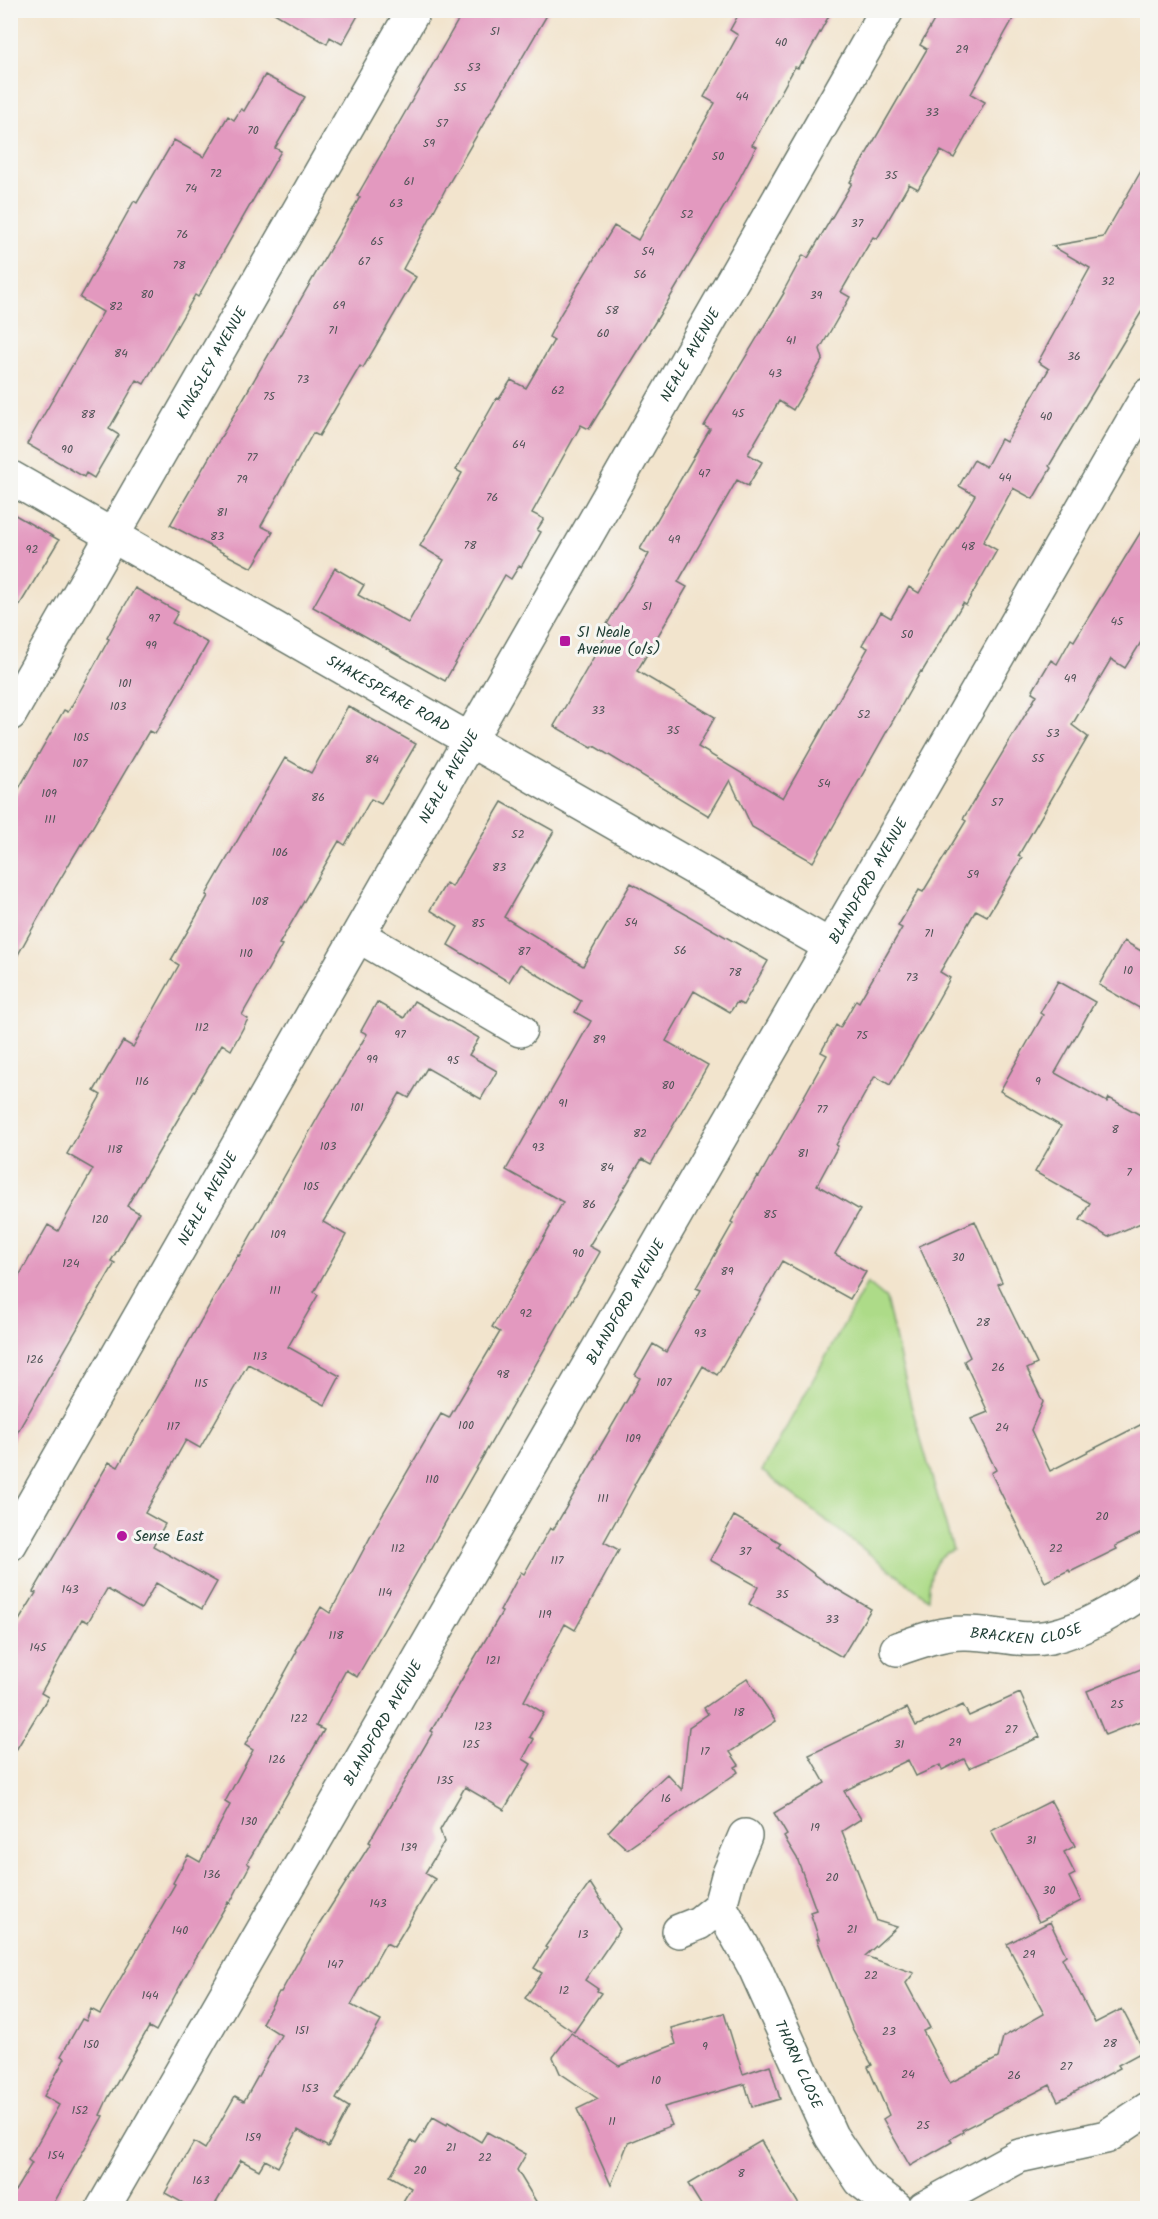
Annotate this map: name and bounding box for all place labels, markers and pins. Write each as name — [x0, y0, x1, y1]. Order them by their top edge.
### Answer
place label: 51 Neale Avenue (o/s) — [577, 621, 661, 662]
marker: 51 Neale Avenue (o/s) — [558, 634, 572, 648]
place label: Sense East — [134, 1525, 204, 1549]
marker: Sense East — [115, 1529, 129, 1543]

